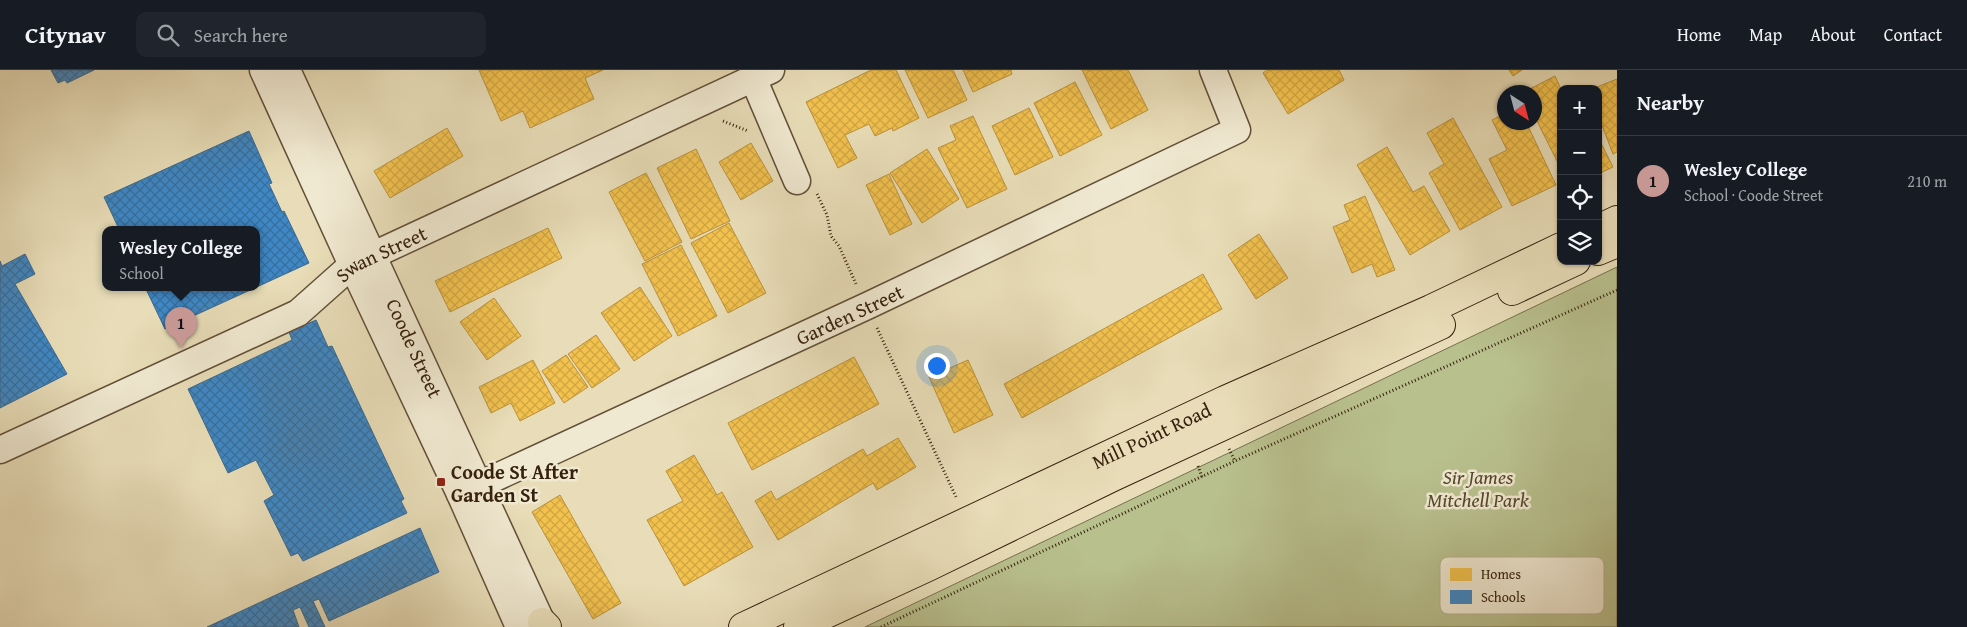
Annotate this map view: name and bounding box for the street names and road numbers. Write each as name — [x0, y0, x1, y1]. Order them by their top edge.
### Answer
street label: Swan Street — [328, 218, 431, 288]
street label: Garden Street — [791, 276, 908, 352]
street label: Coode Street — [380, 293, 451, 402]
street label: Mill Point Road — [1087, 394, 1216, 475]

